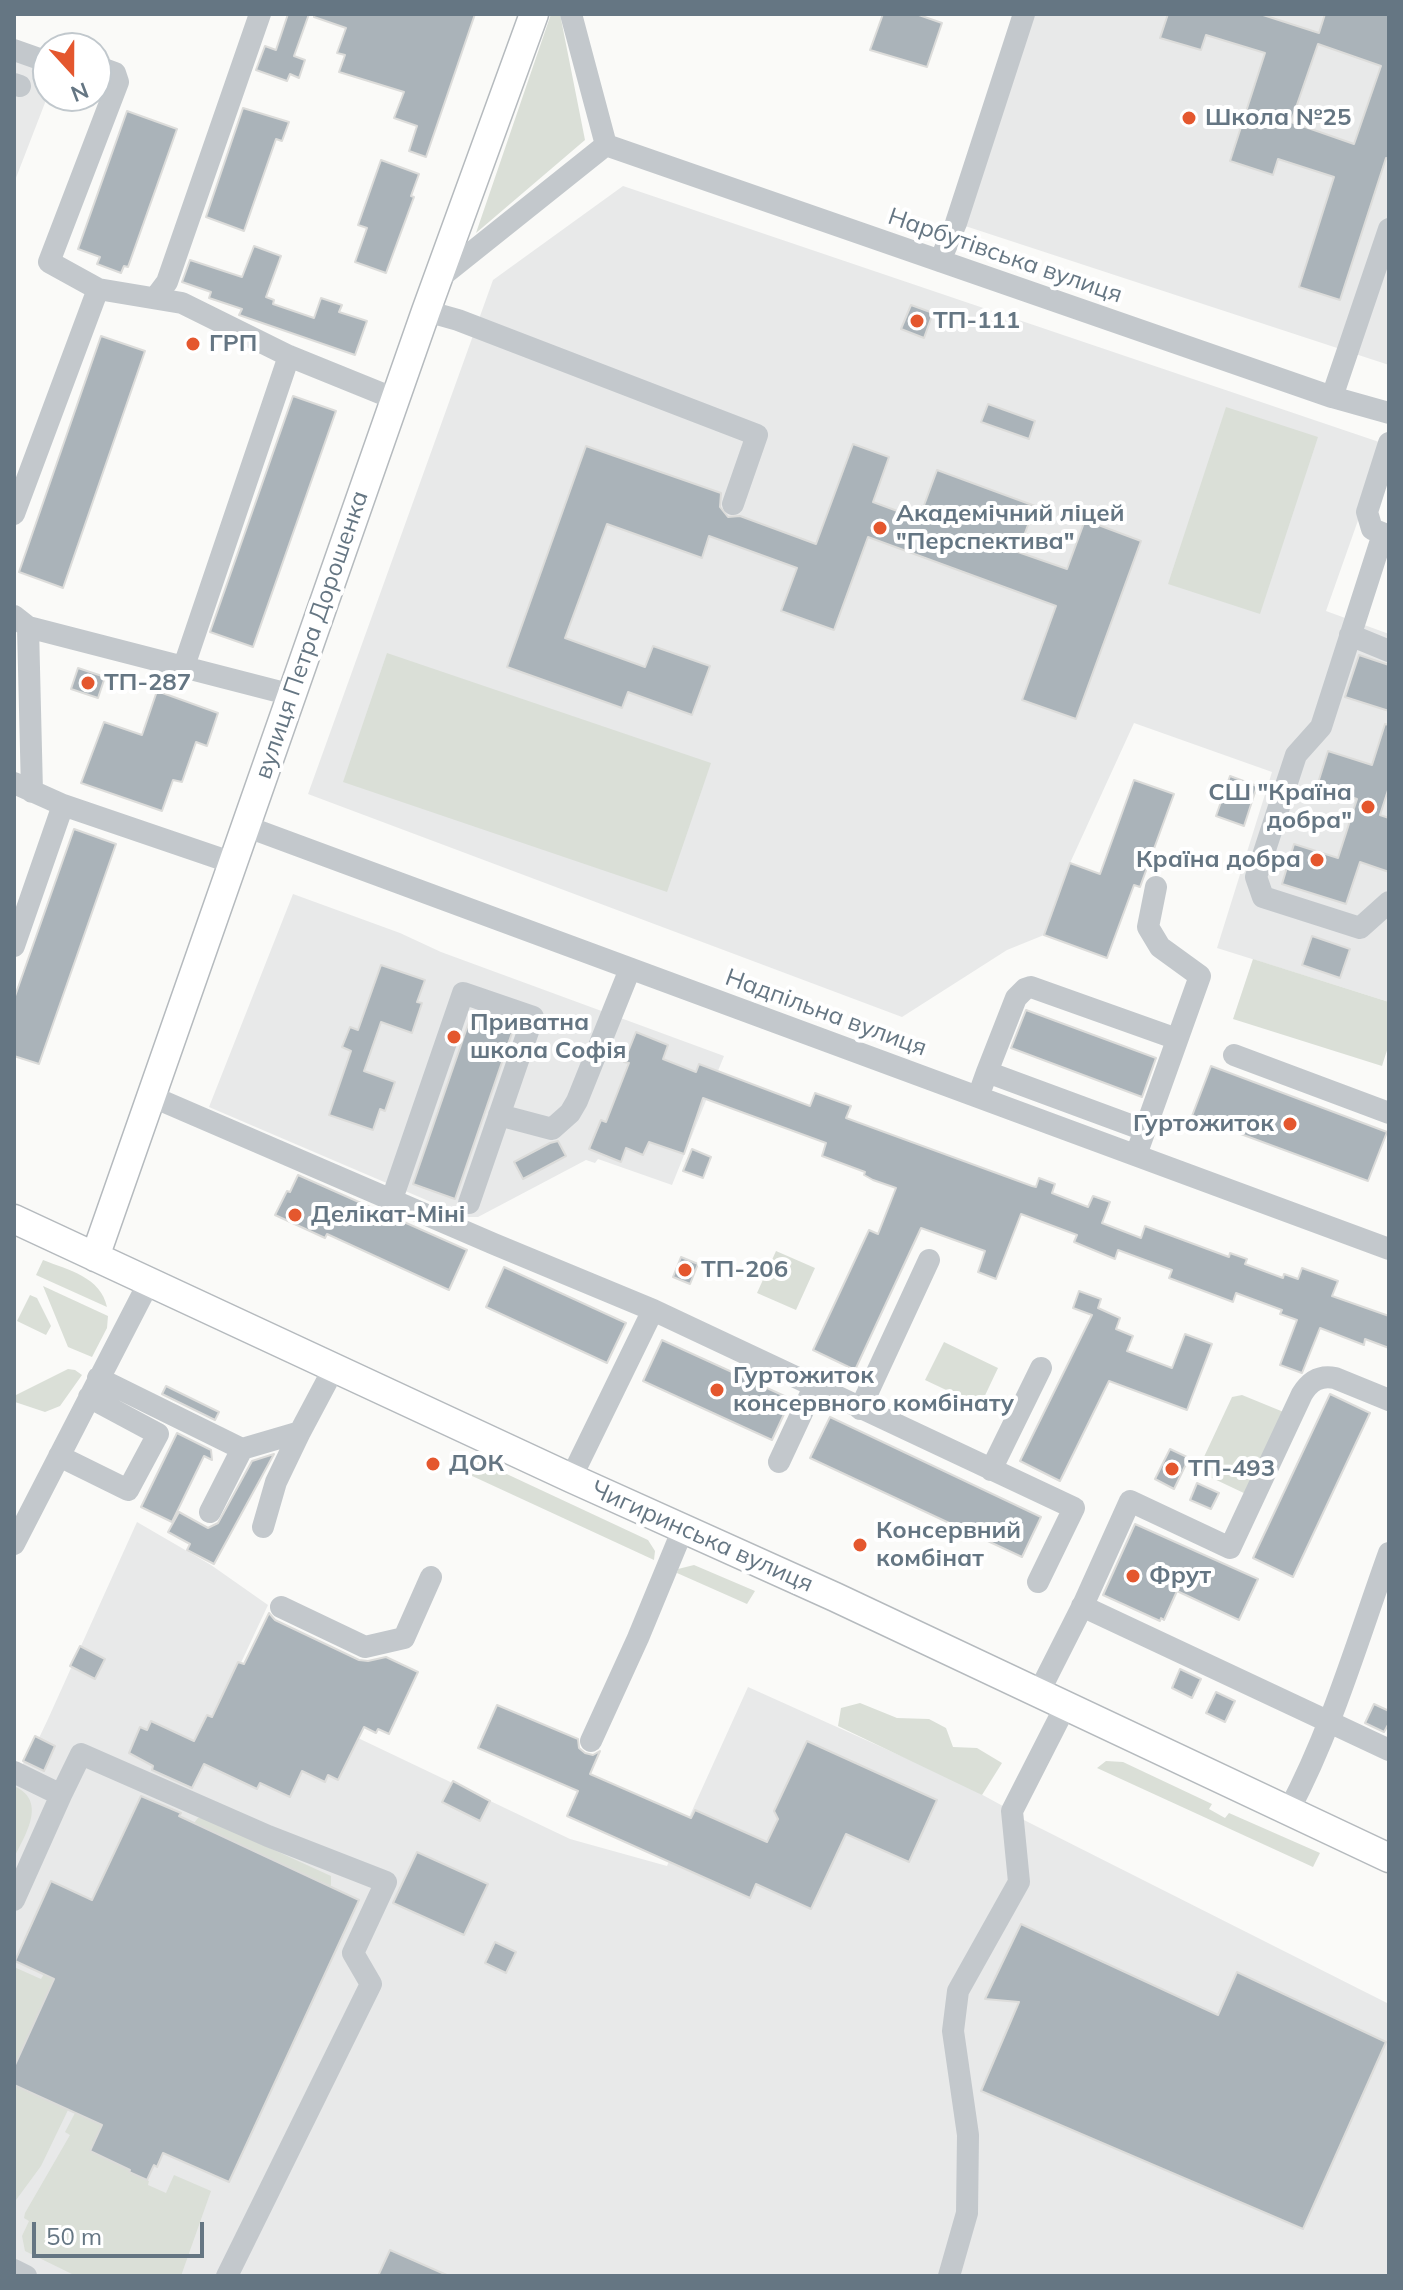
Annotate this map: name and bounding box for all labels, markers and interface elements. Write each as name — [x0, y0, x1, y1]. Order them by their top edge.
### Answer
north arrow — [32, 32, 112, 112]
text: N — [67, 76, 93, 109]
place label: Школа №25 — [1205, 104, 1351, 132]
marker: Школа №25 — [1180, 109, 1198, 127]
street label: Нарбутівська вулиця — [884, 202, 1126, 310]
place label: ТП-111 — [933, 307, 1020, 335]
marker: ТП-111 — [908, 312, 926, 330]
place label: ГРП — [209, 330, 257, 358]
marker: ГРП — [184, 335, 202, 353]
street label: вулиця Петра Дорошенка — [249, 487, 375, 783]
place label: Академічний ліцей "Перспектива" — [896, 500, 1125, 556]
marker: Академічний ліцей "Перспектива" — [871, 519, 889, 537]
place label: ТП-287 — [104, 669, 191, 697]
marker: ТП-287 — [79, 674, 97, 692]
place label: СШ "Країна добра" — [1208, 779, 1352, 835]
marker: СШ "Країна добра" — [1359, 798, 1377, 816]
place label: Країна добра — [1136, 846, 1301, 874]
marker: Країна добра — [1308, 851, 1326, 869]
street label: Надпільна вулиця — [721, 963, 931, 1063]
place label: Приватна школа Софія — [470, 1009, 626, 1065]
marker: Приватна школа Софія — [445, 1028, 463, 1046]
place label: Гуртожиток — [1133, 1110, 1274, 1138]
marker: Гуртожиток — [1281, 1115, 1299, 1133]
place label: Делікат-Міні — [311, 1201, 465, 1229]
marker: Делікат-Міні — [286, 1206, 304, 1224]
place label: ТП-206 — [701, 1256, 788, 1284]
marker: ТП-206 — [676, 1261, 694, 1279]
place label: Гуртожиток консервного комбінату — [733, 1362, 1014, 1418]
marker: Гуртожиток консервного комбінату — [708, 1381, 726, 1399]
place label: ДОК — [449, 1450, 504, 1478]
marker: ДОК — [424, 1455, 442, 1473]
place label: ТП-493 — [1188, 1455, 1275, 1483]
marker: ТП-493 — [1163, 1460, 1181, 1478]
street label: Чигиринська вулиця — [586, 1475, 818, 1599]
place label: Консервний комбінат — [876, 1517, 1021, 1573]
marker: Консервний комбінат — [851, 1536, 869, 1554]
place label: Фрут — [1149, 1562, 1211, 1590]
marker: Фрут — [1124, 1567, 1142, 1585]
scale bar — [36, 2206, 208, 2256]
text: 50 m — [46, 2221, 102, 2251]

